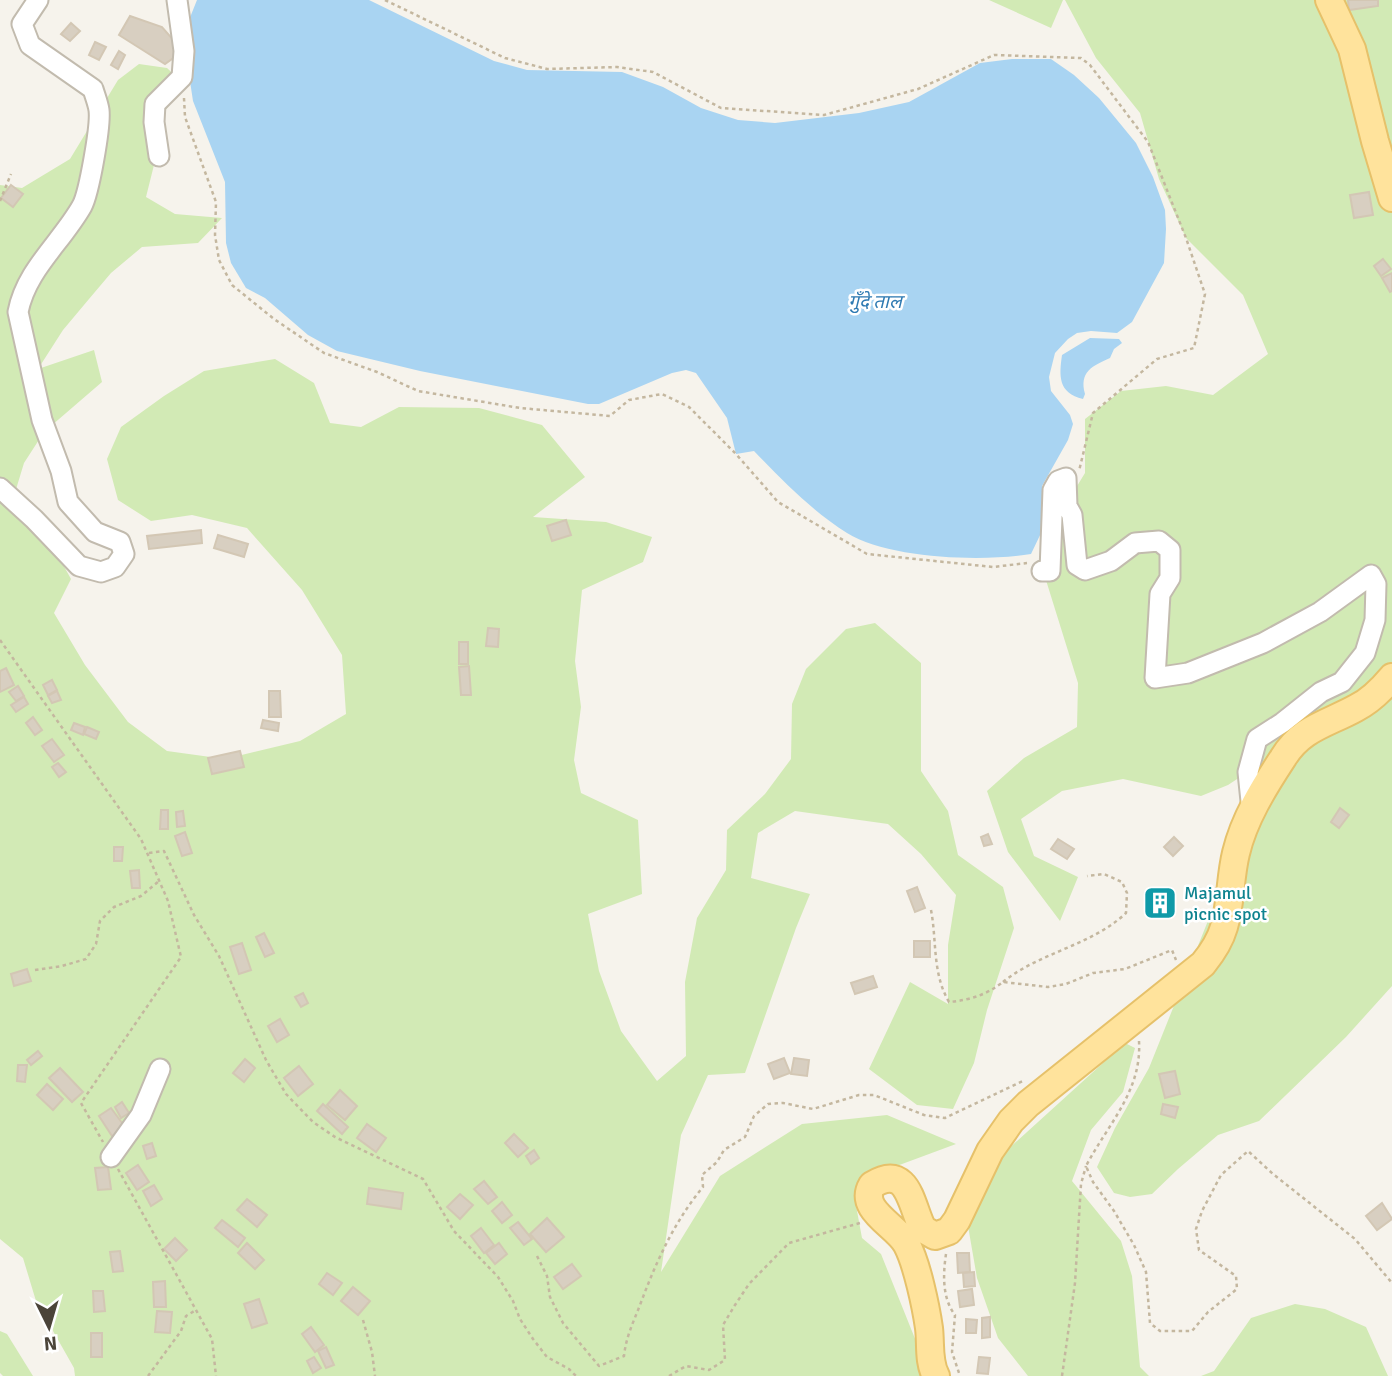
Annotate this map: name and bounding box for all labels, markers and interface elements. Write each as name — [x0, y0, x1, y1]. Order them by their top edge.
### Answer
water label: गुँदे ताल — [848, 290, 906, 314]
place label: Majamul picnic spot — [1184, 882, 1267, 925]
building icon: Majamul picnic spot — [1141, 884, 1179, 922]
north arrow — [14, 1292, 84, 1362]
text: N — [43, 1330, 58, 1355]

